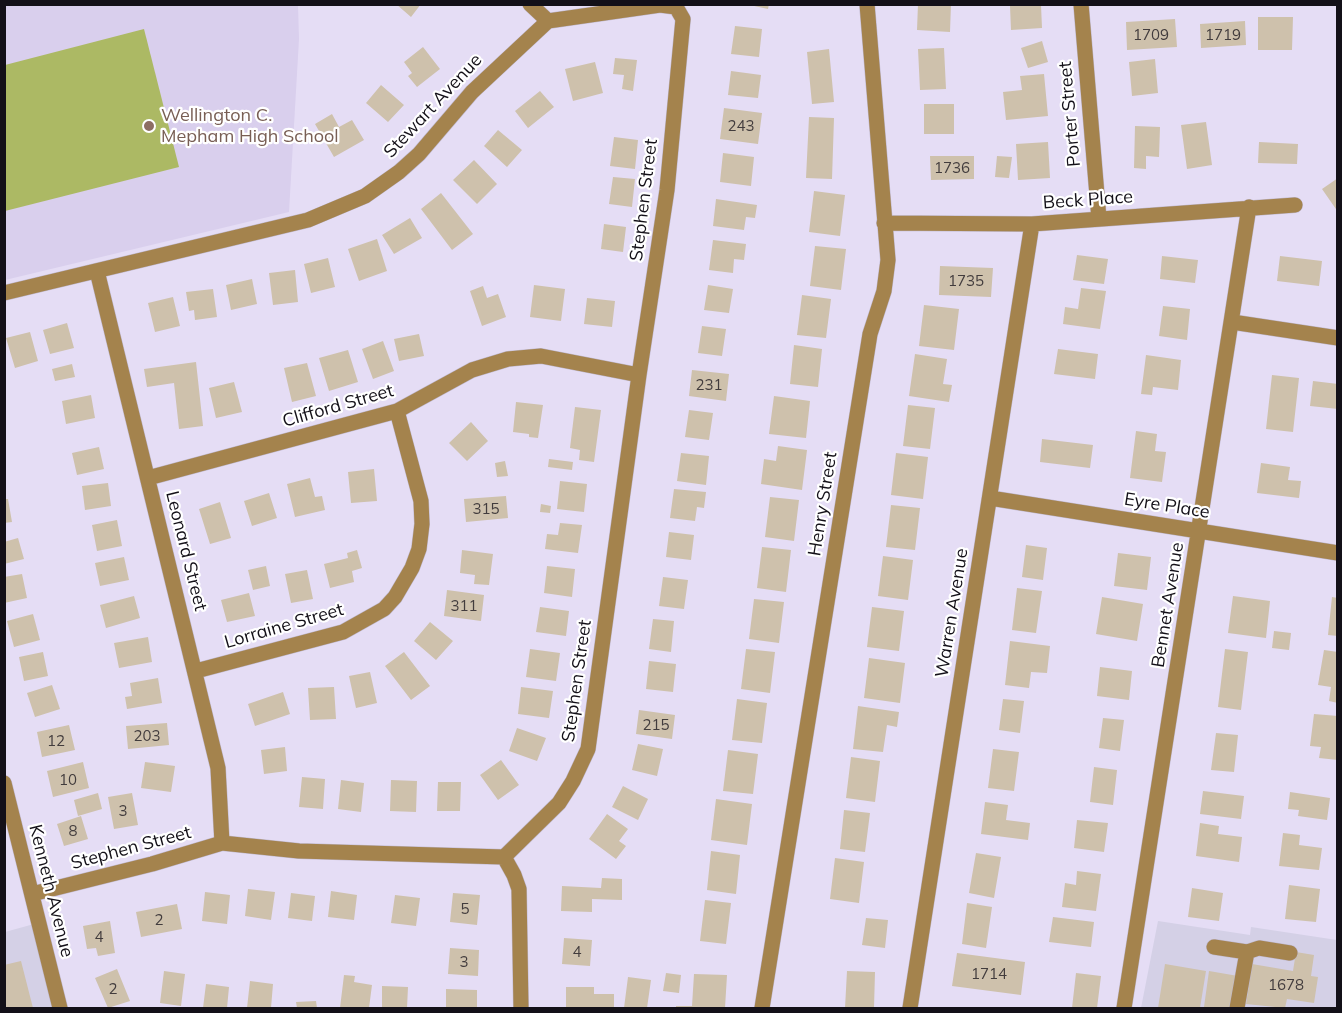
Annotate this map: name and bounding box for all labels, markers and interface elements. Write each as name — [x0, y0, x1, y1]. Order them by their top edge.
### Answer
house number: 1709 — [1133, 26, 1169, 44]
house number: 1719 — [1205, 26, 1241, 44]
street label: Stewart Avenue — [379, 50, 487, 162]
street label: Porter Street — [1055, 60, 1085, 168]
place label: Wellington C. Mepham High School — [161, 105, 339, 148]
house number: 243 — [728, 117, 754, 135]
marker: Wellington C. Mepham High School — [142, 119, 156, 133]
street label: Stephen Street — [626, 137, 662, 263]
house number: 1736 — [934, 159, 970, 177]
street label: Beck Place — [1042, 186, 1134, 214]
house number: 1735 — [948, 272, 984, 290]
house number: 231 — [696, 376, 722, 394]
street label: Clifford Street — [280, 380, 396, 432]
street label: Henry Street — [804, 450, 842, 558]
street label: Leonard Street — [161, 489, 211, 613]
street label: Eyre Place — [1123, 489, 1211, 523]
house number: 315 — [473, 500, 499, 518]
street label: Bennet Avenue — [1147, 541, 1189, 669]
street label: Warren Avenue — [931, 547, 973, 679]
house number: 311 — [451, 597, 477, 615]
street label: Lorraine Street — [222, 599, 346, 653]
street label: Stephen Street — [558, 618, 596, 744]
house number: 215 — [643, 716, 669, 734]
house number: 203 — [134, 727, 160, 745]
house number: 12 — [47, 732, 65, 750]
house number: 10 — [59, 771, 77, 789]
house number: 3 — [119, 802, 127, 820]
street label: Kenneth Avenue — [24, 822, 78, 960]
house number: 8 — [69, 822, 77, 840]
street label: Stephen Street — [69, 822, 193, 874]
house number: 5 — [461, 900, 469, 918]
house number: 2 — [155, 911, 163, 929]
house number: 4 — [95, 928, 103, 946]
house number: 4 — [573, 943, 581, 961]
house number: 3 — [460, 953, 468, 971]
house number: 1714 — [971, 965, 1007, 983]
house number: 1678 — [1268, 976, 1304, 994]
house number: 2 — [109, 980, 117, 998]

